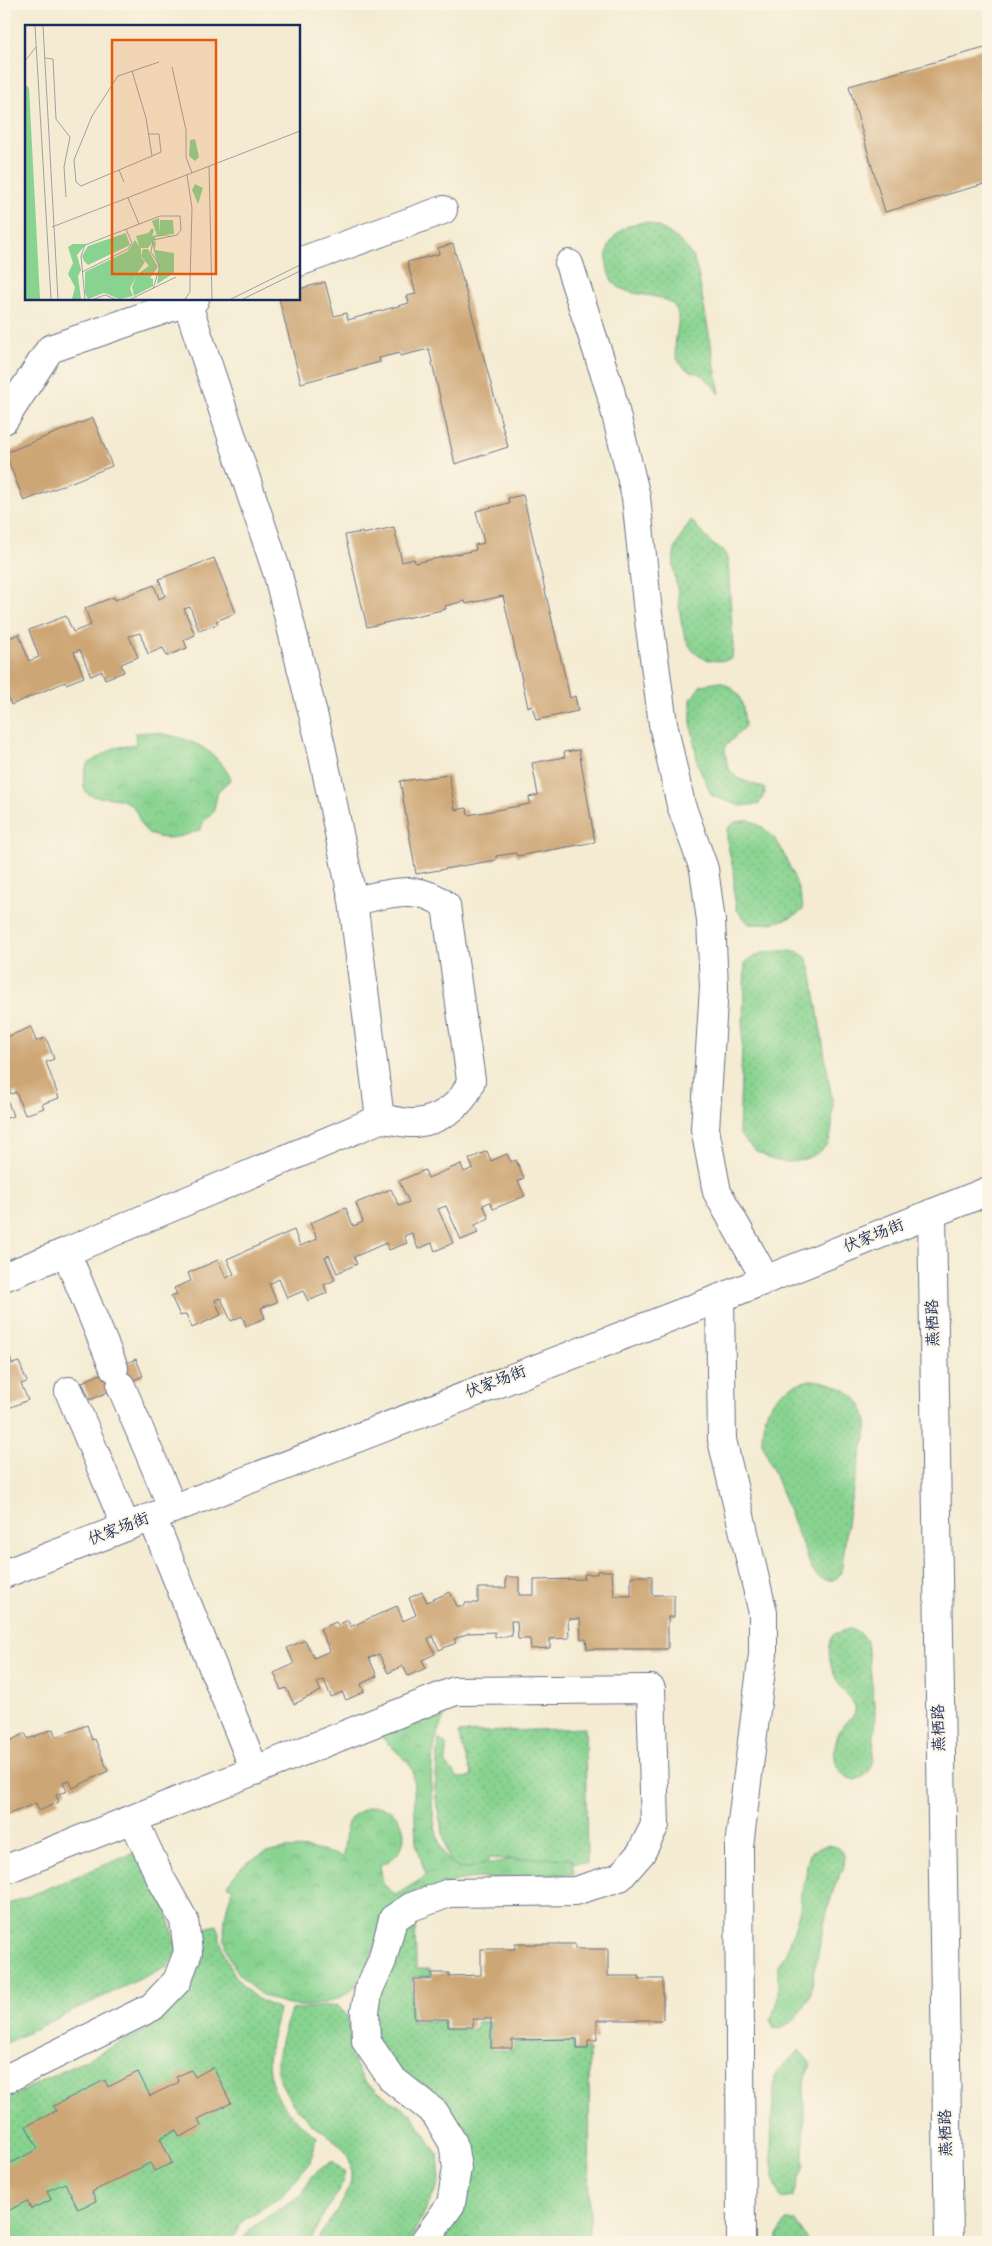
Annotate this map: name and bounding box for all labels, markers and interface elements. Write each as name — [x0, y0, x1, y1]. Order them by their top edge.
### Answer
inset map — [25, 25, 300, 300]
street label: 伏家场街 — [840, 1214, 908, 1260]
street label: 燕栖路 — [922, 1299, 946, 1347]
street label: 伏家场街 — [462, 1361, 530, 1405]
street label: 伏家场街 — [85, 1508, 153, 1552]
street label: 燕栖路 — [928, 1704, 952, 1752]
street label: 燕栖路 — [935, 2109, 959, 2157]

